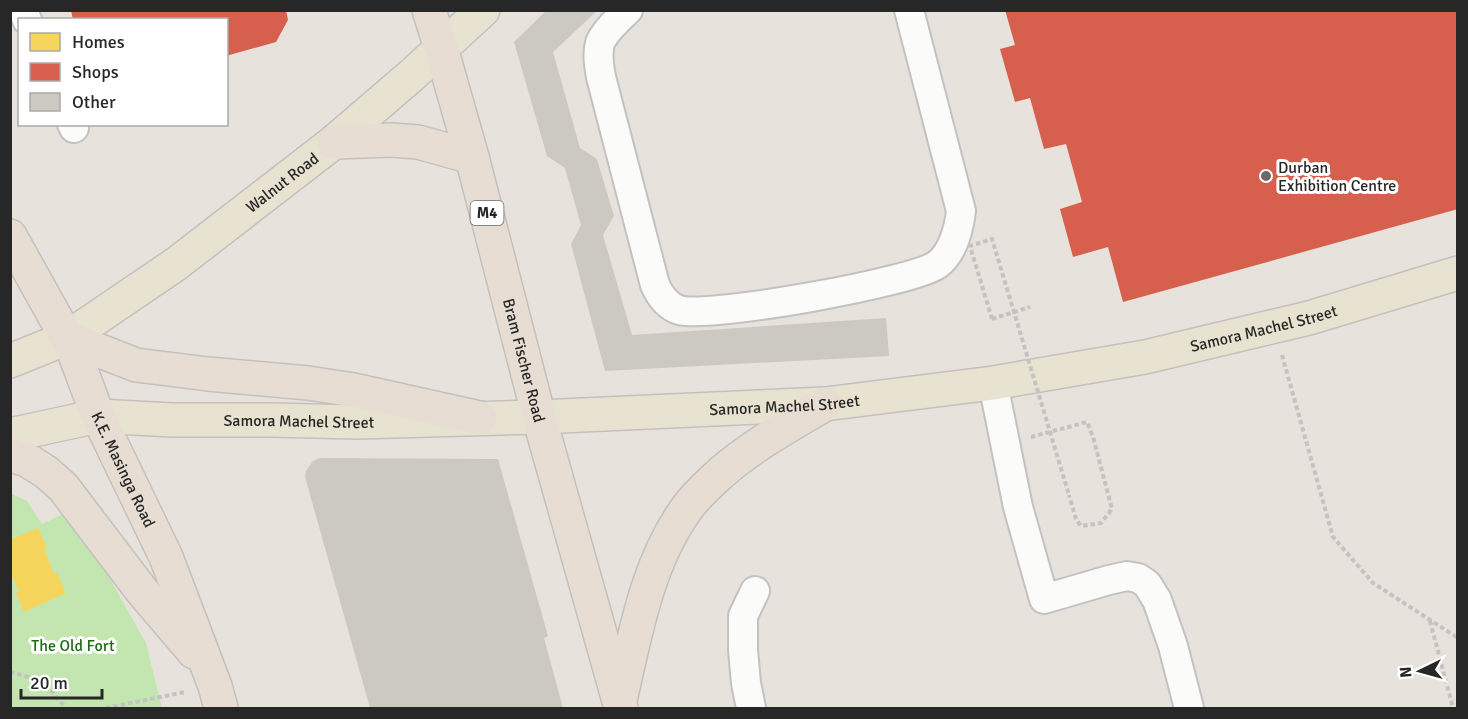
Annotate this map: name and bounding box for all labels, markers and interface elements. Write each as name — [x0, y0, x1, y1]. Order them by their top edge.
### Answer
legend — [18, 18, 228, 126]
text: Homes — [72, 31, 125, 53]
text: Shops — [72, 61, 119, 83]
text: Other — [72, 91, 116, 113]
street label: Walnut Road — [242, 149, 323, 217]
place label: Durban Exhibition Centre — [1278, 158, 1396, 196]
marker: Durban Exhibition Centre — [1259, 169, 1273, 183]
road number: M4 — [470, 201, 504, 225]
street label: Bram Fischer Road — [498, 296, 549, 425]
street label: Samora Machel Street — [1188, 301, 1340, 357]
street label: Samora Machel Street — [709, 391, 861, 420]
street label: K.E. Masinga Road — [86, 409, 159, 531]
street label: Samora Machel Street — [223, 411, 375, 433]
park label: The Old Fort — [31, 636, 115, 656]
north arrow — [1390, 641, 1450, 701]
scale bar — [21, 662, 102, 700]
text: N — [1396, 666, 1417, 679]
text: 20 m — [30, 672, 68, 694]

